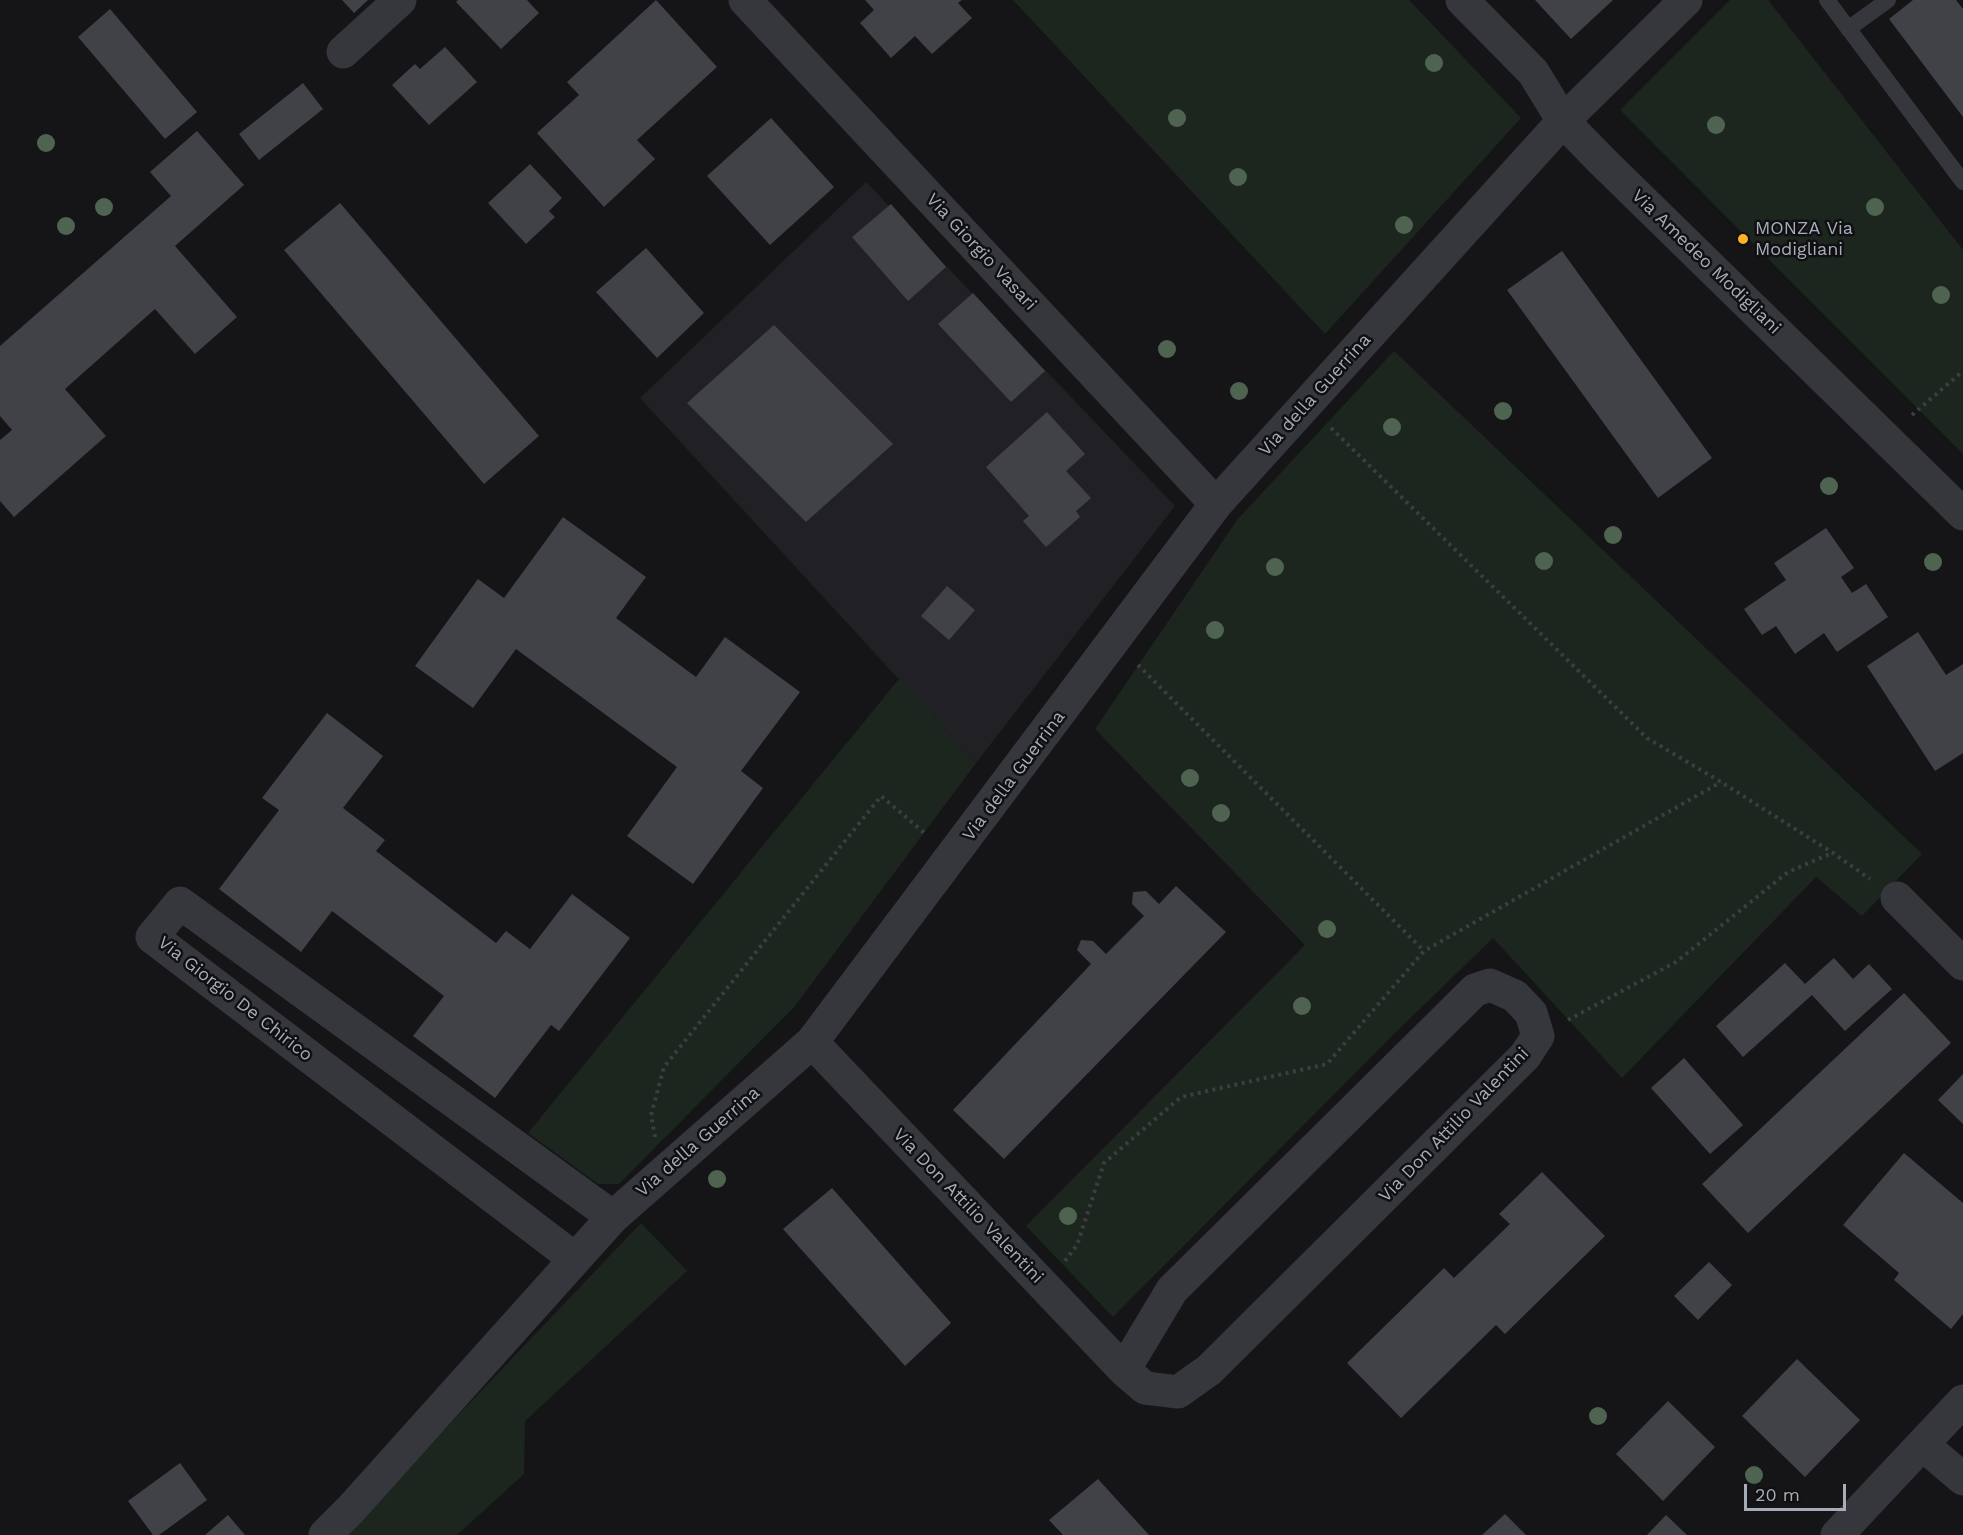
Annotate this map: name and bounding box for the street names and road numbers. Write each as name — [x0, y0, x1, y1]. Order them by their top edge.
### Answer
street label: Via Amedeo Modigliani — [1627, 185, 1785, 339]
street label: Via Giorgio Vasari — [921, 189, 1041, 315]
street label: Via della Guerrina — [1254, 329, 1376, 461]
street label: Via della Guerrina — [958, 707, 1070, 845]
street label: Via Giorgio De Chirico — [153, 932, 317, 1066]
street label: Via Don Attilio Valentini — [1374, 1043, 1534, 1207]
street label: Via della Guerrina — [632, 1082, 764, 1202]
street label: Via Don Attilio Valentini — [888, 1124, 1048, 1288]

